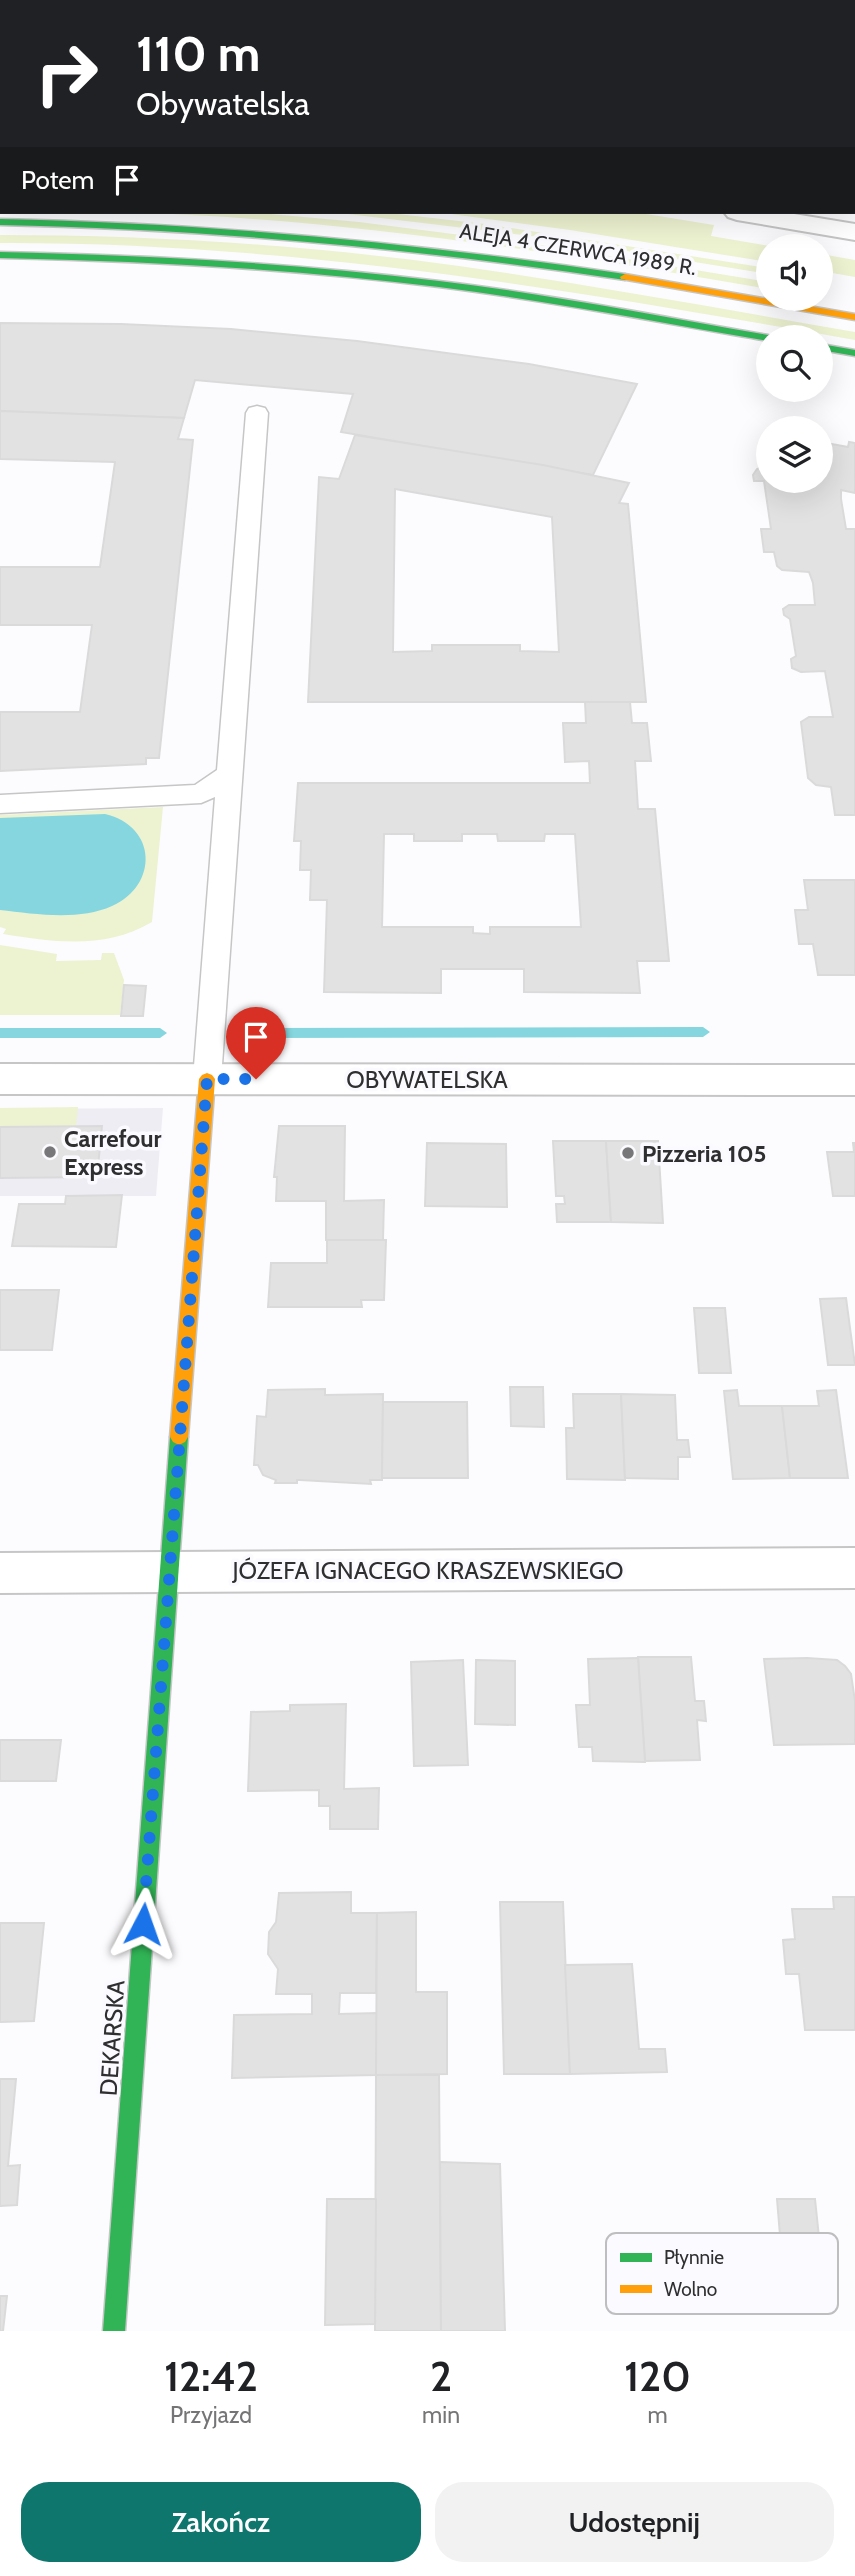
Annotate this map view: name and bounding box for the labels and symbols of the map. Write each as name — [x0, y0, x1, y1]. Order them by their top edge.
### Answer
street label: ALEJA 4 CZERWCA 1989 R. — [458, 218, 698, 280]
pin — [226, 1007, 286, 1079]
street label: OBYWATELSKA — [346, 1065, 508, 1094]
place label: Carrefour Express — [64, 1124, 162, 1181]
place label: Pizzeria 105 — [642, 1139, 767, 1168]
marker: Carrefour Express — [42, 1144, 58, 1160]
marker: Pizzeria 105 — [620, 1145, 636, 1161]
street label: JÓZEFA IGNACEGO KRASZEWSKIEGO — [232, 1556, 624, 1585]
position arrow — [106, 1887, 180, 1961]
street label: DEKARSKA — [93, 1979, 131, 2097]
legend — [606, 2233, 838, 2314]
text: Płynnie — [664, 2246, 724, 2269]
text: Wolno — [664, 2278, 717, 2301]

